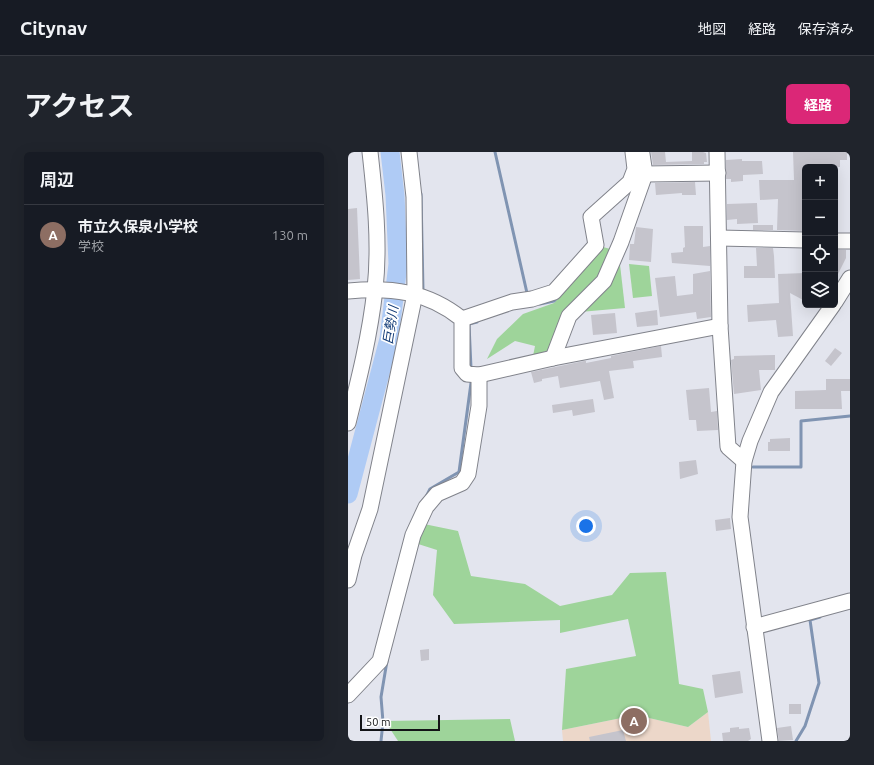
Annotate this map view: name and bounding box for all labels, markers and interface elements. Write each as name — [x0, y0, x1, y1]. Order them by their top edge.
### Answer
text: Citynav — [20, 17, 87, 39]
text: 地図 — [698, 21, 726, 37]
text: 経路 — [748, 21, 776, 37]
text: 保存済み — [798, 21, 854, 37]
button: 経路 — [786, 84, 850, 124]
text: アクセス — [24, 90, 135, 121]
map controls — [802, 164, 838, 308]
button: + — [802, 164, 838, 200]
text: 周辺 — [40, 170, 74, 189]
button: − — [802, 200, 838, 236]
text: 市立久保泉小学校 — [78, 218, 198, 235]
text: A — [48, 228, 58, 242]
text: 130 m — [272, 228, 308, 242]
button: locate — [802, 236, 838, 272]
text: 学校 — [78, 239, 104, 253]
button: layers — [802, 272, 838, 308]
water label: 巨勢川 — [380, 303, 400, 345]
your location — [576, 516, 596, 536]
pin: A — [621, 706, 647, 736]
scale bar — [360, 713, 440, 732]
text: 50 m — [366, 716, 390, 728]

